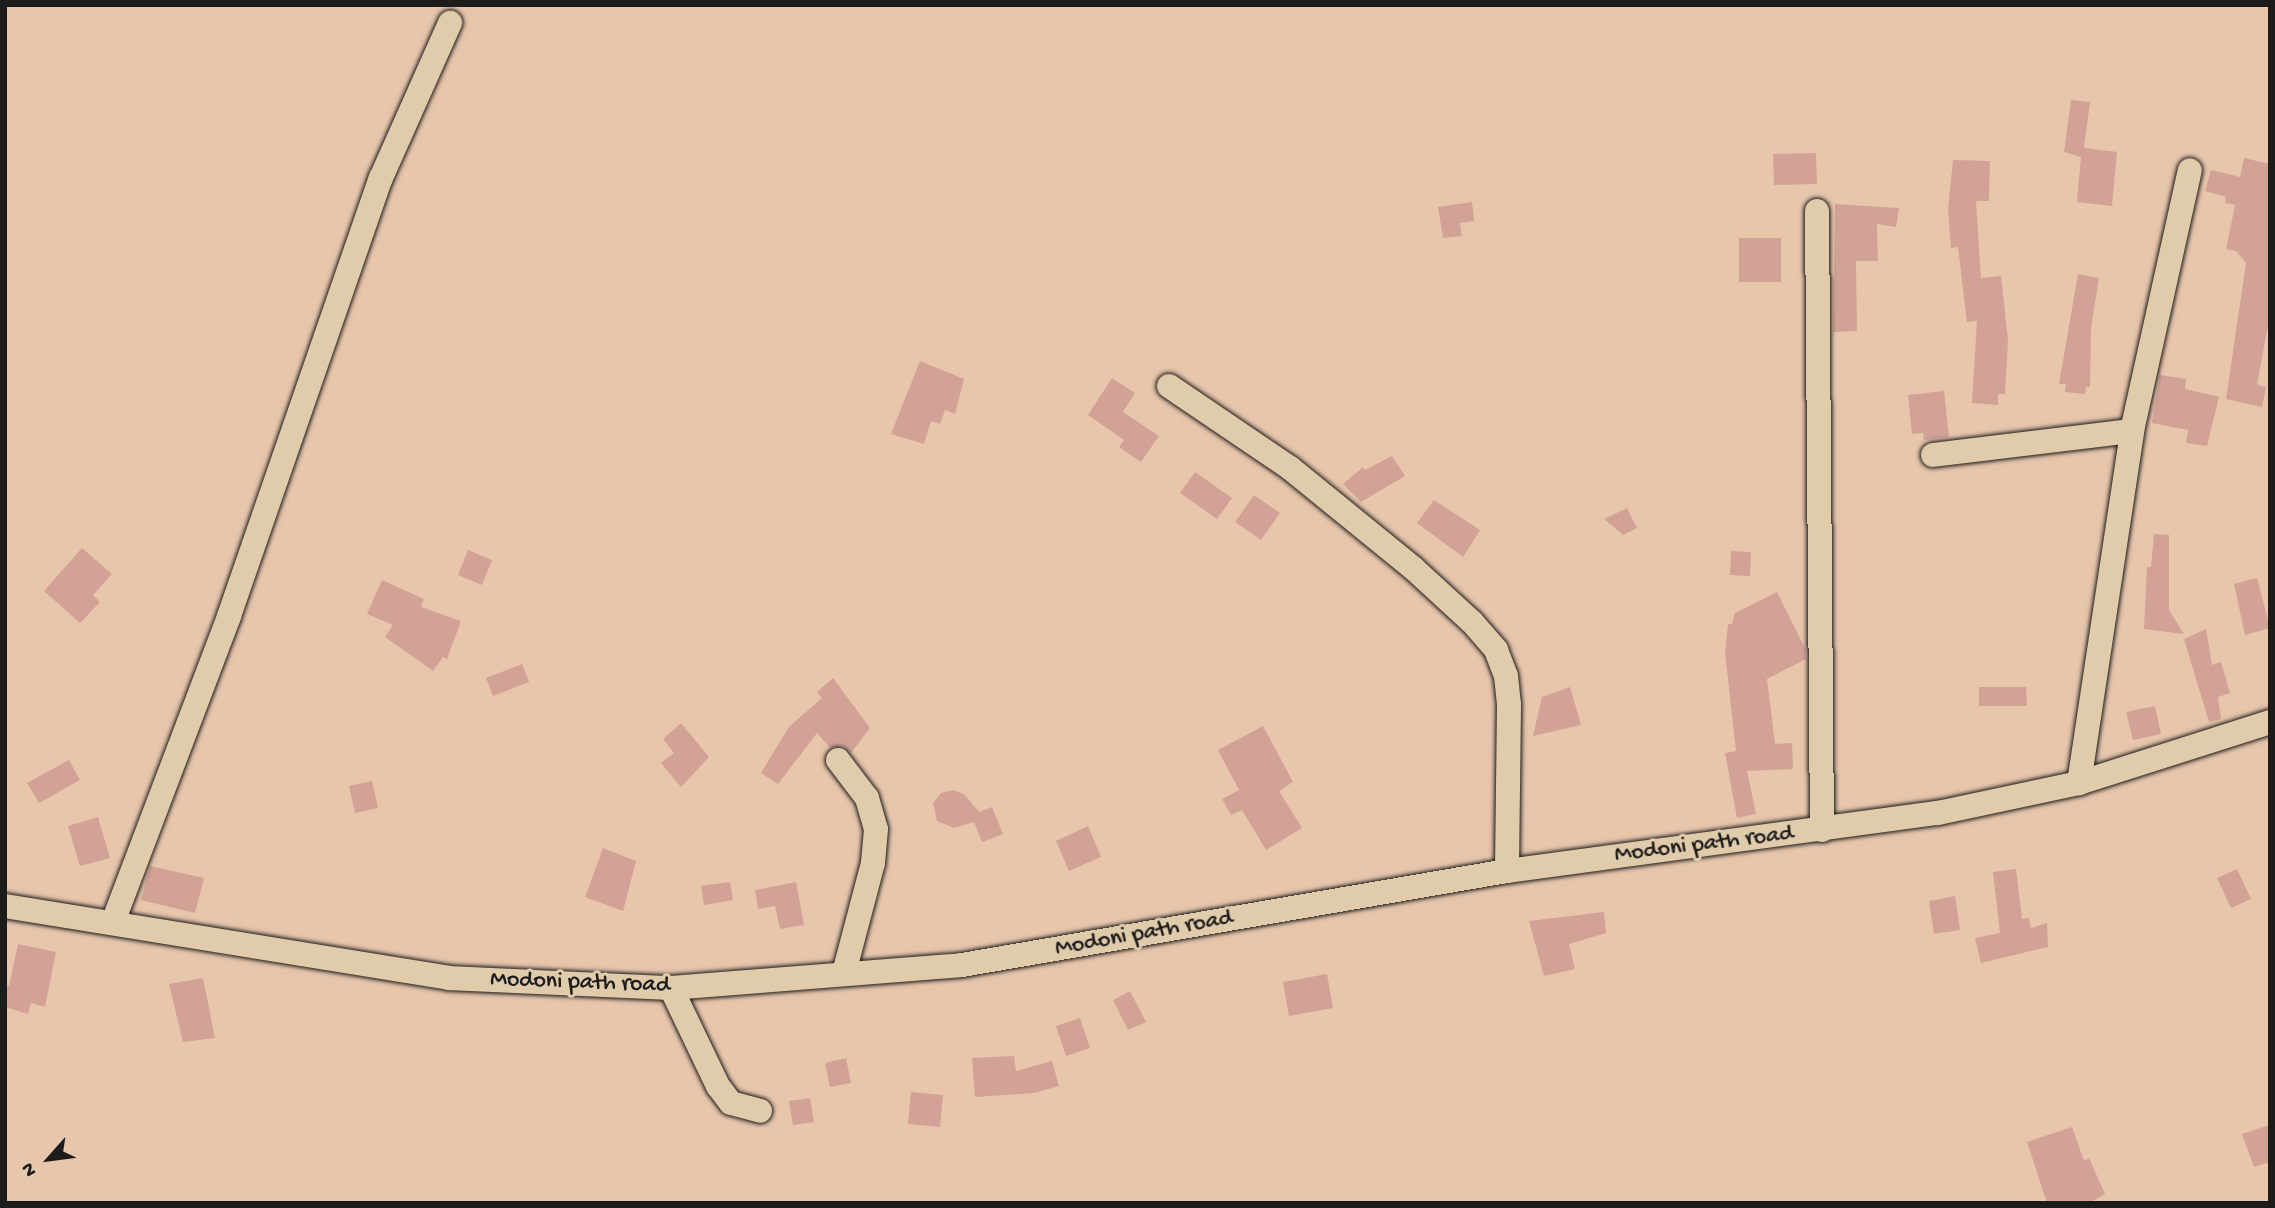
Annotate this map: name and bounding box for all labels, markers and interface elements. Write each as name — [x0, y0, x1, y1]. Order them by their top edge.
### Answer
street label: Modoni path road — [1613, 820, 1795, 870]
street label: Modoni path road — [1053, 904, 1235, 964]
street label: Modoni path road — [490, 965, 670, 1001]
north arrow — [14, 1124, 84, 1194]
text: N — [17, 1158, 43, 1180]

